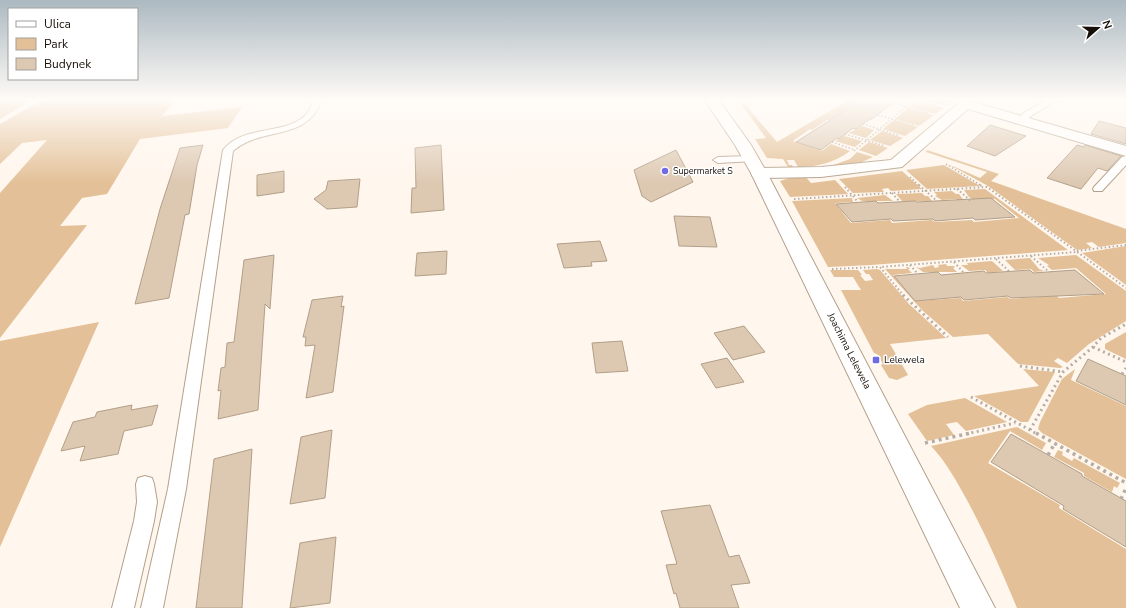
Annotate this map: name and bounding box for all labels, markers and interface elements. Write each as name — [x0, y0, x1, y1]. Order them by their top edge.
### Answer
legend — [8, 8, 138, 80]
north arrow — [1078, 8, 1118, 48]
text: Ulica — [44, 16, 71, 32]
text: N — [1098, 18, 1115, 31]
text: Park — [44, 36, 69, 52]
text: Budynek — [44, 56, 92, 72]
place label: Supermarket S — [673, 165, 733, 177]
marker: Supermarket S — [660, 166, 670, 176]
street label: Joachima Lelewela — [823, 310, 874, 392]
place label: Lelewela — [884, 353, 925, 367]
marker: Lelewela — [871, 355, 881, 365]

